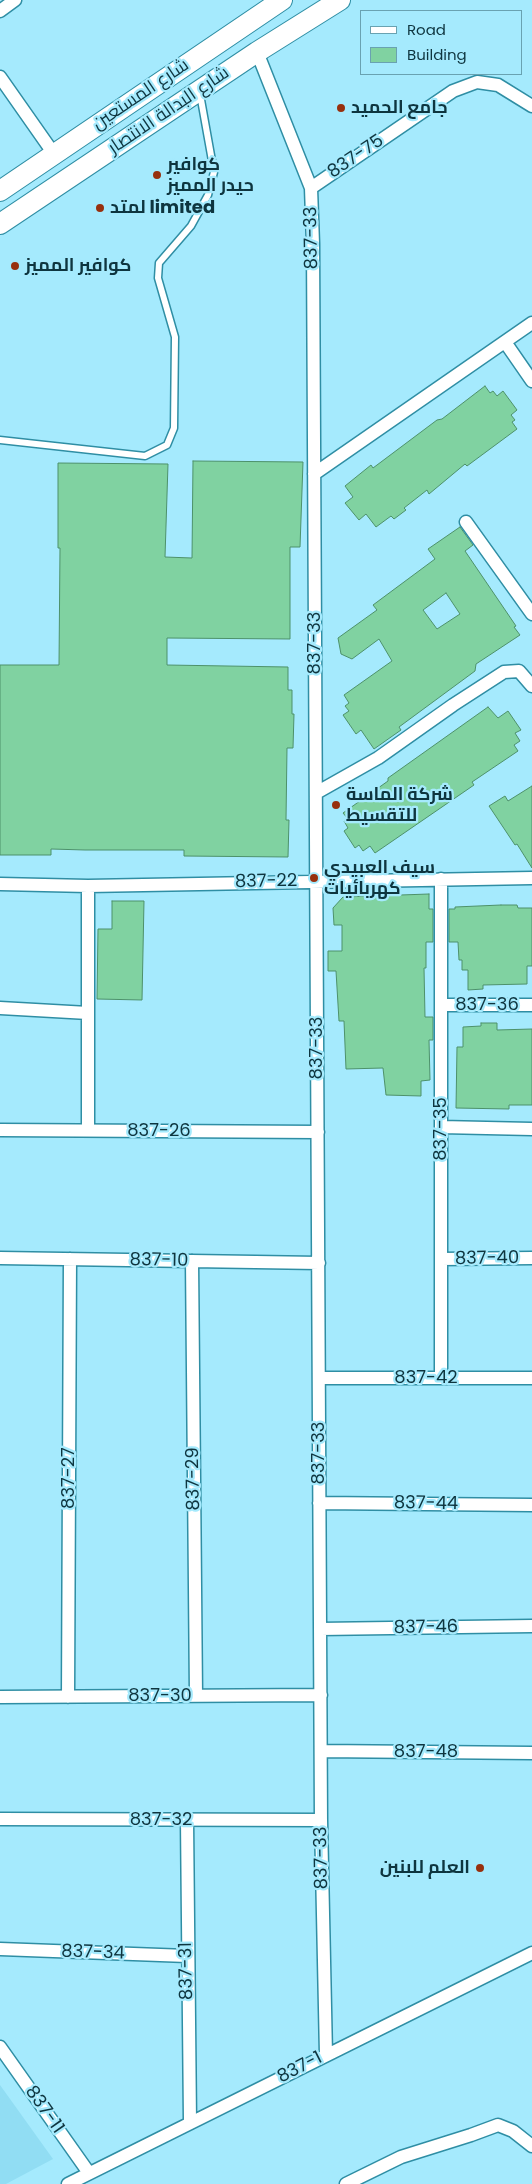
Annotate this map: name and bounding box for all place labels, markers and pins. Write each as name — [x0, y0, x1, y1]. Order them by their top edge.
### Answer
place label: جامع الحميد — [351, 97, 448, 119]
marker: جامع الحميد — [335, 102, 347, 114]
place label: كوافير حيدر المميز — [167, 154, 254, 196]
marker: كوافير حيدر المميز — [151, 169, 163, 181]
place label: لمتد limited — [110, 197, 215, 219]
marker: لمتد limited — [94, 202, 106, 214]
place label: كوافير المميز — [25, 255, 131, 277]
marker: كوافير المميز — [9, 260, 21, 272]
place label: شركة الماسة للتقسيط — [346, 784, 453, 826]
marker: شركة الماسة للتقسيط — [330, 799, 342, 811]
place label: سيف العبيدي كهربائيات — [324, 857, 435, 900]
marker: سيف العبيدي كهربائيات — [308, 872, 320, 884]
place label: العلم للبنين — [380, 1857, 470, 1879]
marker: العلم للبنين — [474, 1862, 486, 1874]

